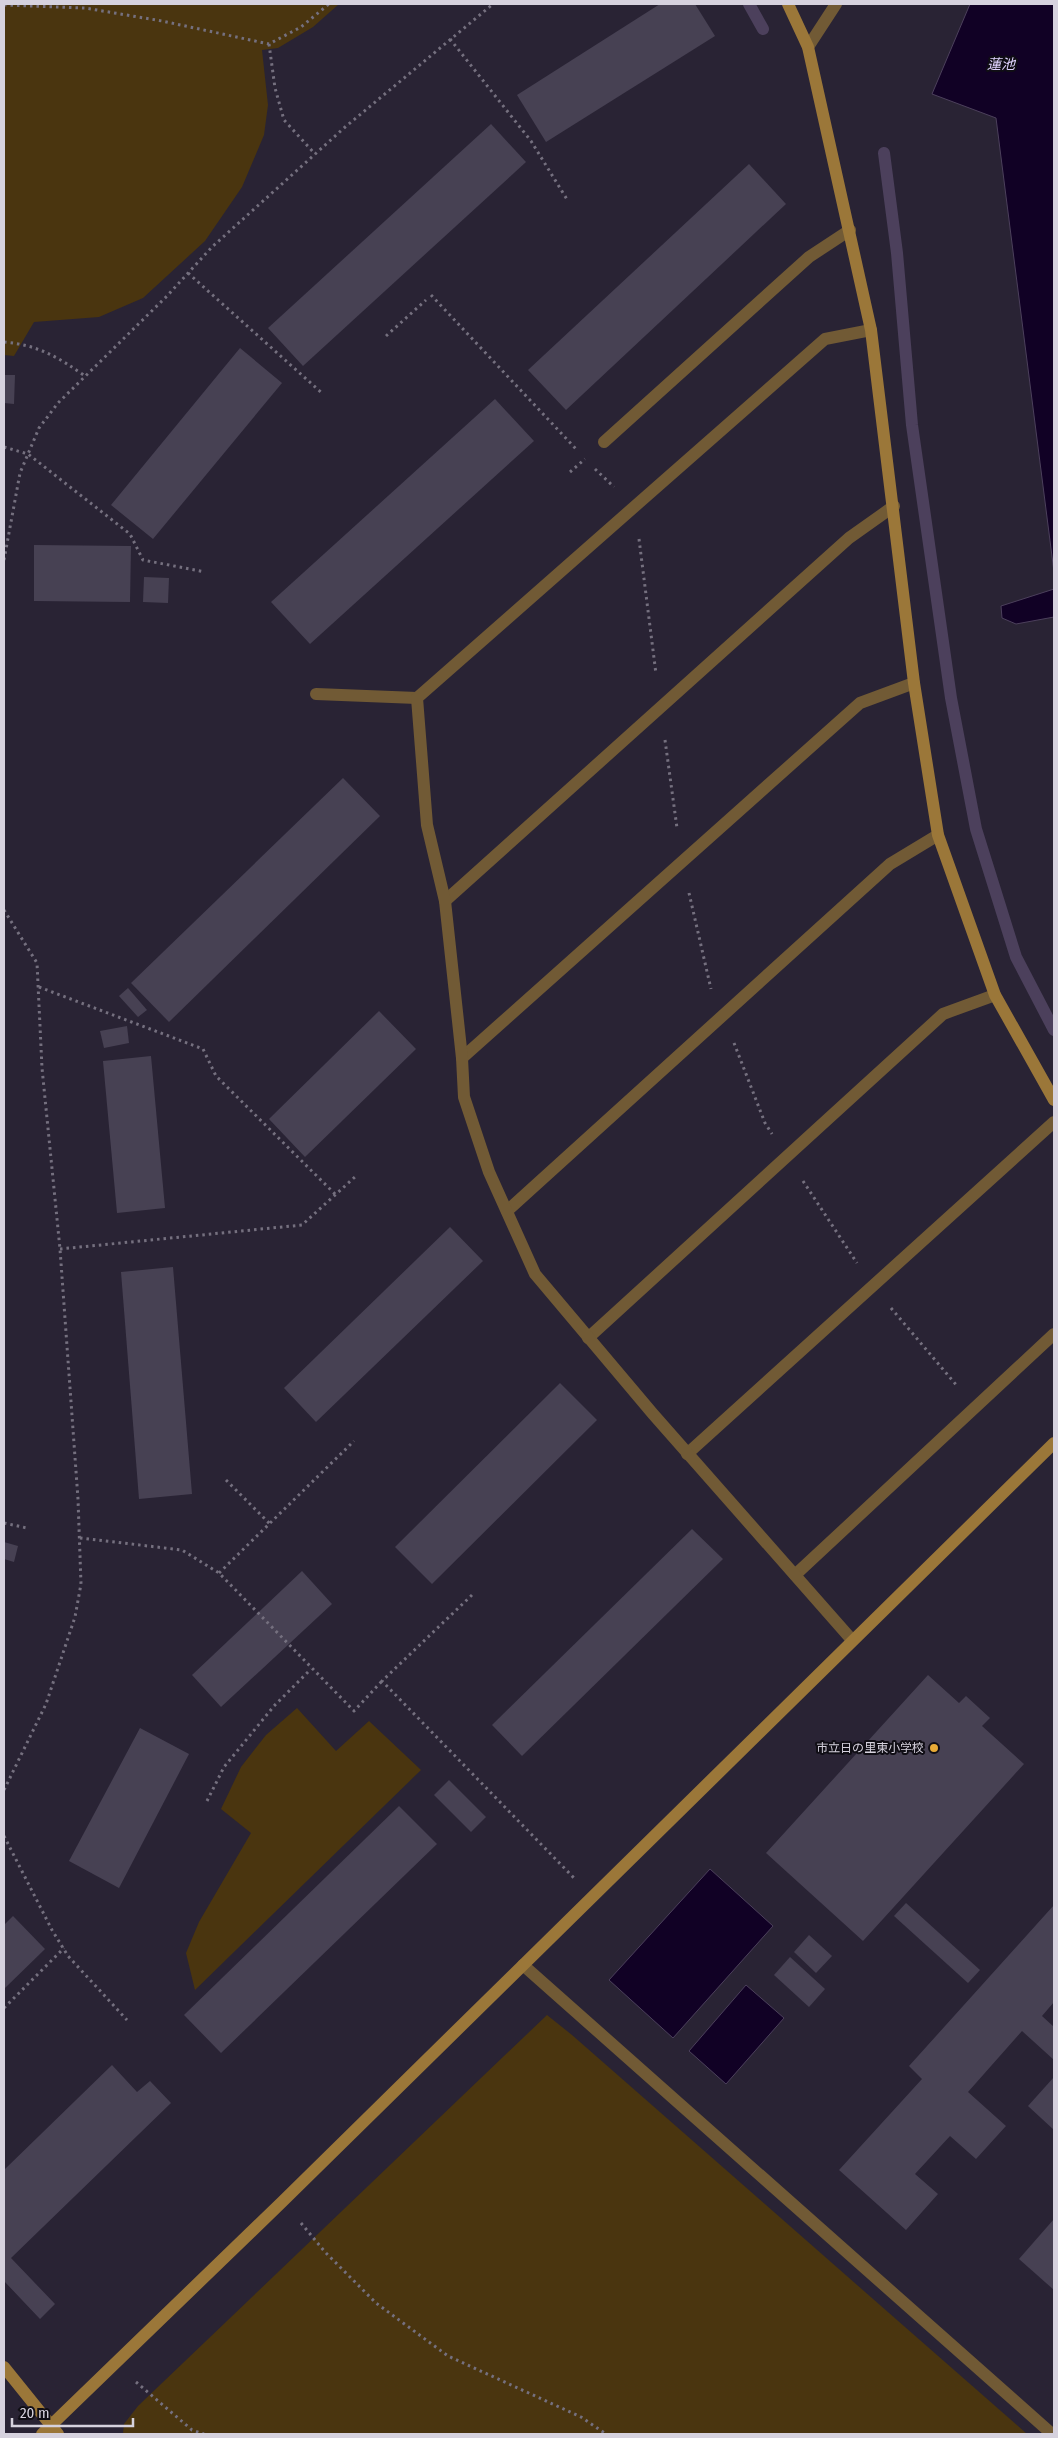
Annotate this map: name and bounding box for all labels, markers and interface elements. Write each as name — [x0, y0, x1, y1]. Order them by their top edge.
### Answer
water label: 蓮池 — [987, 56, 1017, 73]
place label: 市立日の里東小学校 — [816, 1741, 924, 1755]
marker: 市立日の里東小学校 — [928, 1742, 940, 1754]
scale bar — [12, 2396, 134, 2428]
text: 20 m — [20, 2404, 50, 2422]

